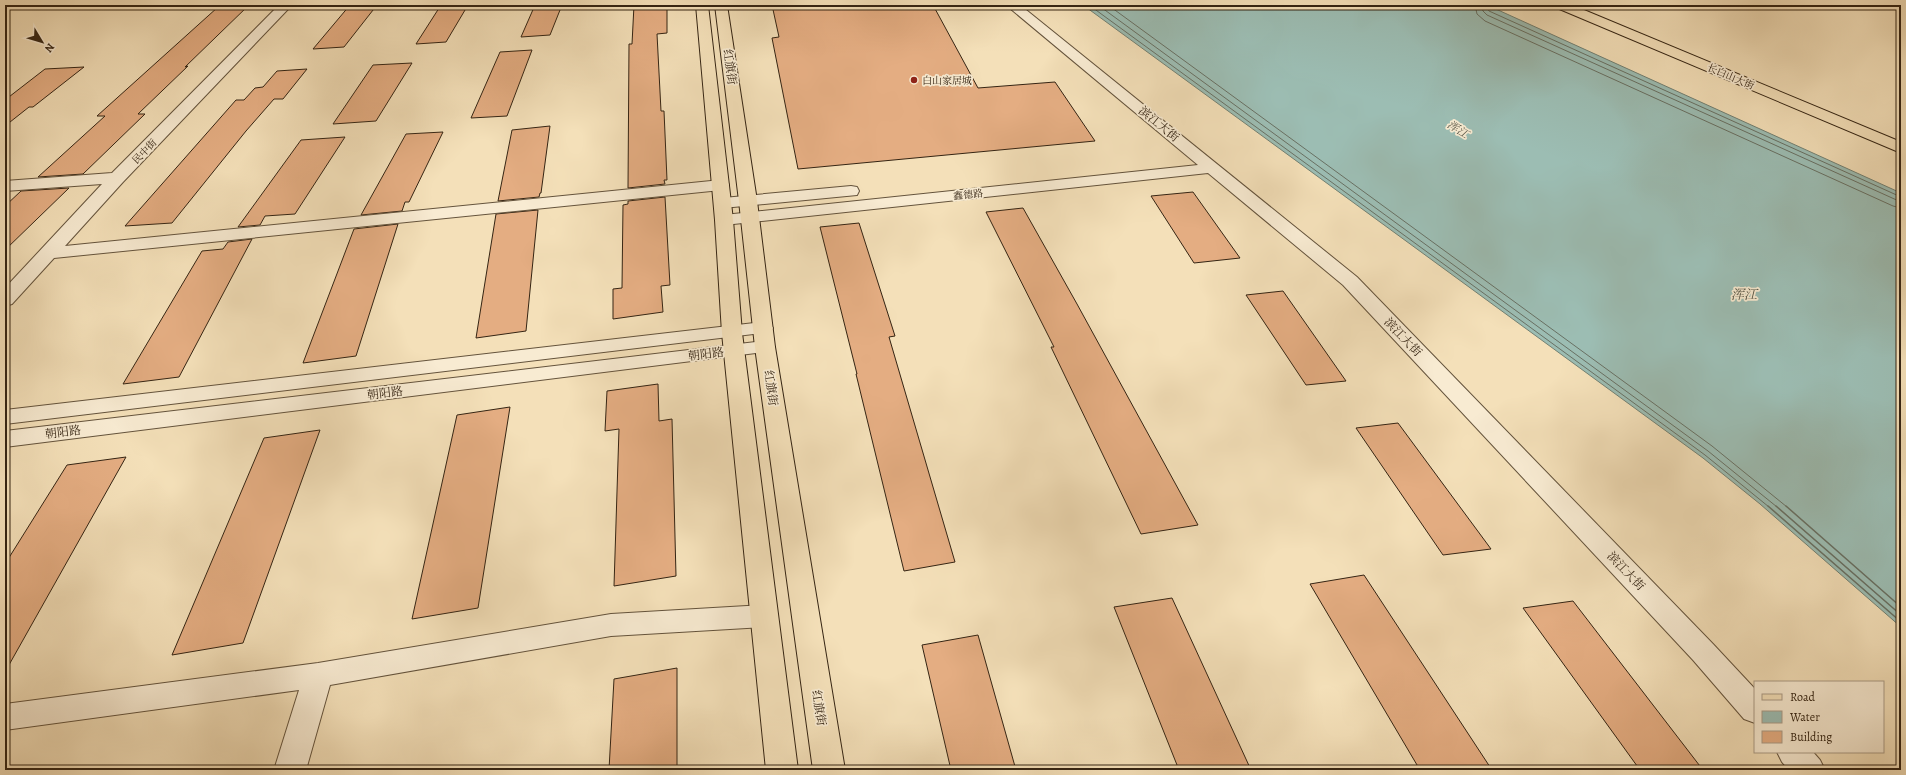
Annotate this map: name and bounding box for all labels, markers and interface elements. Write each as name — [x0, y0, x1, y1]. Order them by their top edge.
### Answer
north arrow — [22, 22, 62, 62]
text: N — [41, 40, 58, 56]
street label: 红旗街 — [720, 48, 741, 87]
street label: 长白山大街 — [1705, 61, 1756, 92]
place label: 白山家居城 — [922, 74, 972, 87]
marker: 白山家居城 — [909, 75, 919, 85]
street label: 滨江大街 — [1135, 103, 1183, 146]
water label: 浑江 — [1444, 117, 1473, 143]
street label: 民中街 — [129, 136, 159, 167]
street label: 鑫德路 — [952, 186, 984, 203]
water label: 浑江 — [1731, 286, 1759, 303]
street label: 滨江大街 — [1381, 314, 1426, 361]
street label: 朝阳路 — [687, 344, 725, 364]
street label: 红旗街 — [761, 369, 782, 408]
street label: 朝阳路 — [366, 383, 404, 403]
street label: 朝阳路 — [44, 422, 82, 442]
street label: 滨江大街 — [1604, 548, 1649, 595]
legend — [1754, 681, 1884, 753]
street label: 红旗街 — [808, 689, 830, 728]
text: Road — [1790, 689, 1816, 705]
text: Water — [1789, 709, 1820, 725]
text: Building — [1790, 729, 1832, 745]

